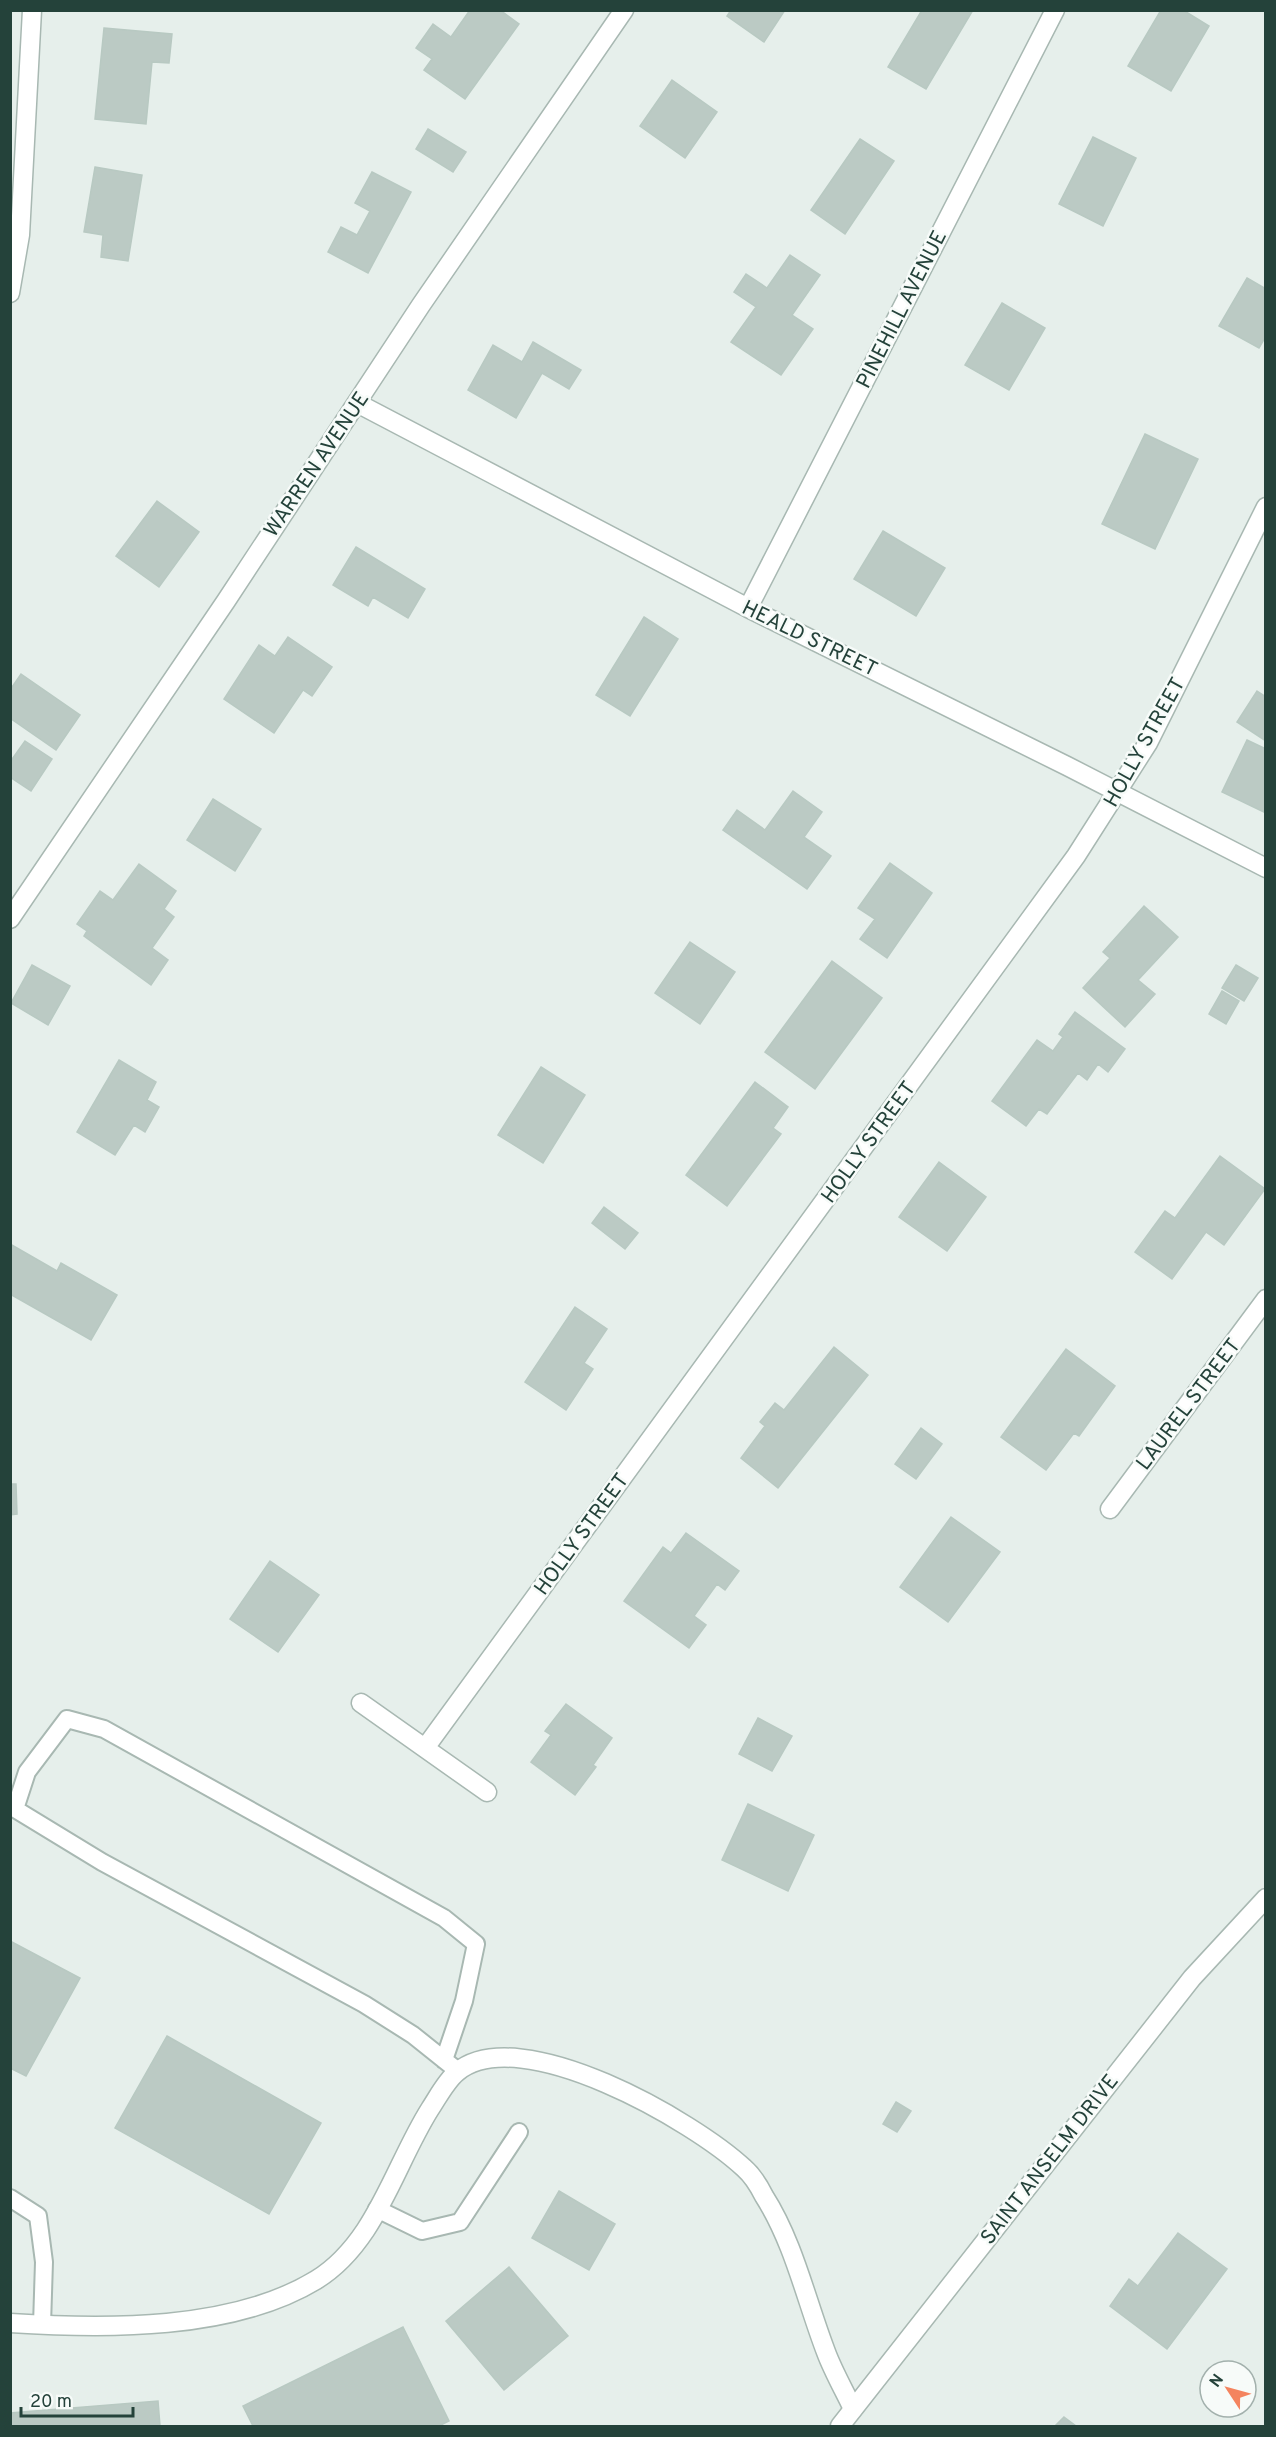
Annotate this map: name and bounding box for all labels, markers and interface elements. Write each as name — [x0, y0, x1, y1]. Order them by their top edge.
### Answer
street label: PINEHILL AVENUE — [851, 226, 954, 393]
street label: WARREN AVENUE — [259, 387, 376, 543]
street label: HEALD STREET — [737, 595, 882, 684]
street label: HOLLY STREET — [1098, 673, 1192, 812]
street label: HOLLY STREET — [816, 1076, 923, 1209]
street label: LAUREL STREET — [1131, 1334, 1248, 1476]
street label: HOLLY STREET — [529, 1468, 636, 1601]
street label: SAINT ANSELM DRIVE — [975, 2069, 1125, 2251]
north arrow — [1198, 2359, 1258, 2419]
text: N — [1206, 2371, 1229, 2392]
scale bar — [21, 2380, 134, 2418]
text: 20 m — [30, 2391, 72, 2414]

